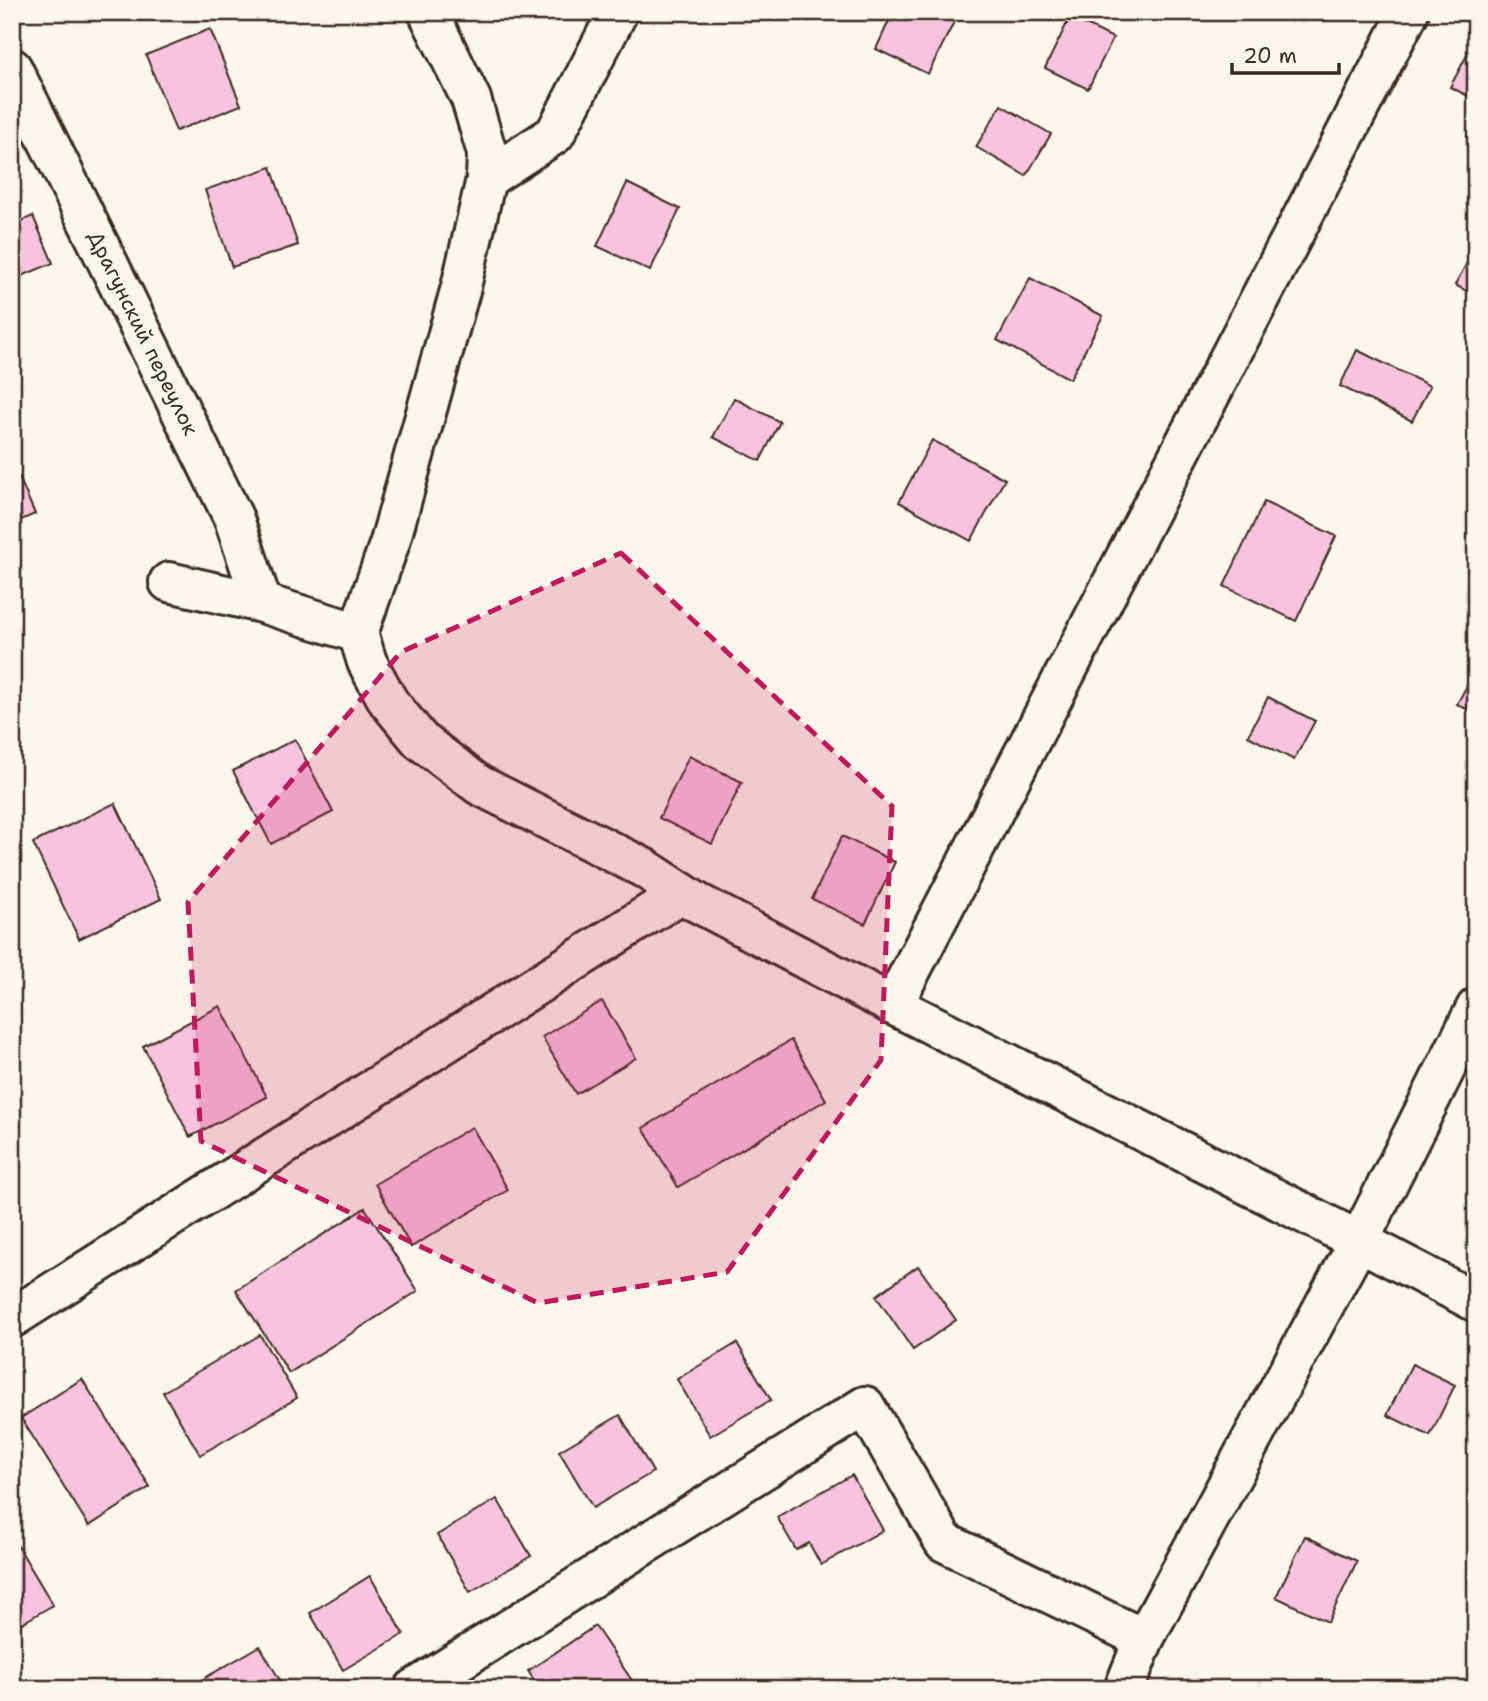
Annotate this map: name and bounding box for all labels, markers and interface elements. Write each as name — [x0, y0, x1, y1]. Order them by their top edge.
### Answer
scale bar — [1232, 32, 1339, 76]
text: 20 m — [1243, 42, 1297, 70]
street label: Драгунский переулок — [81, 226, 205, 440]

